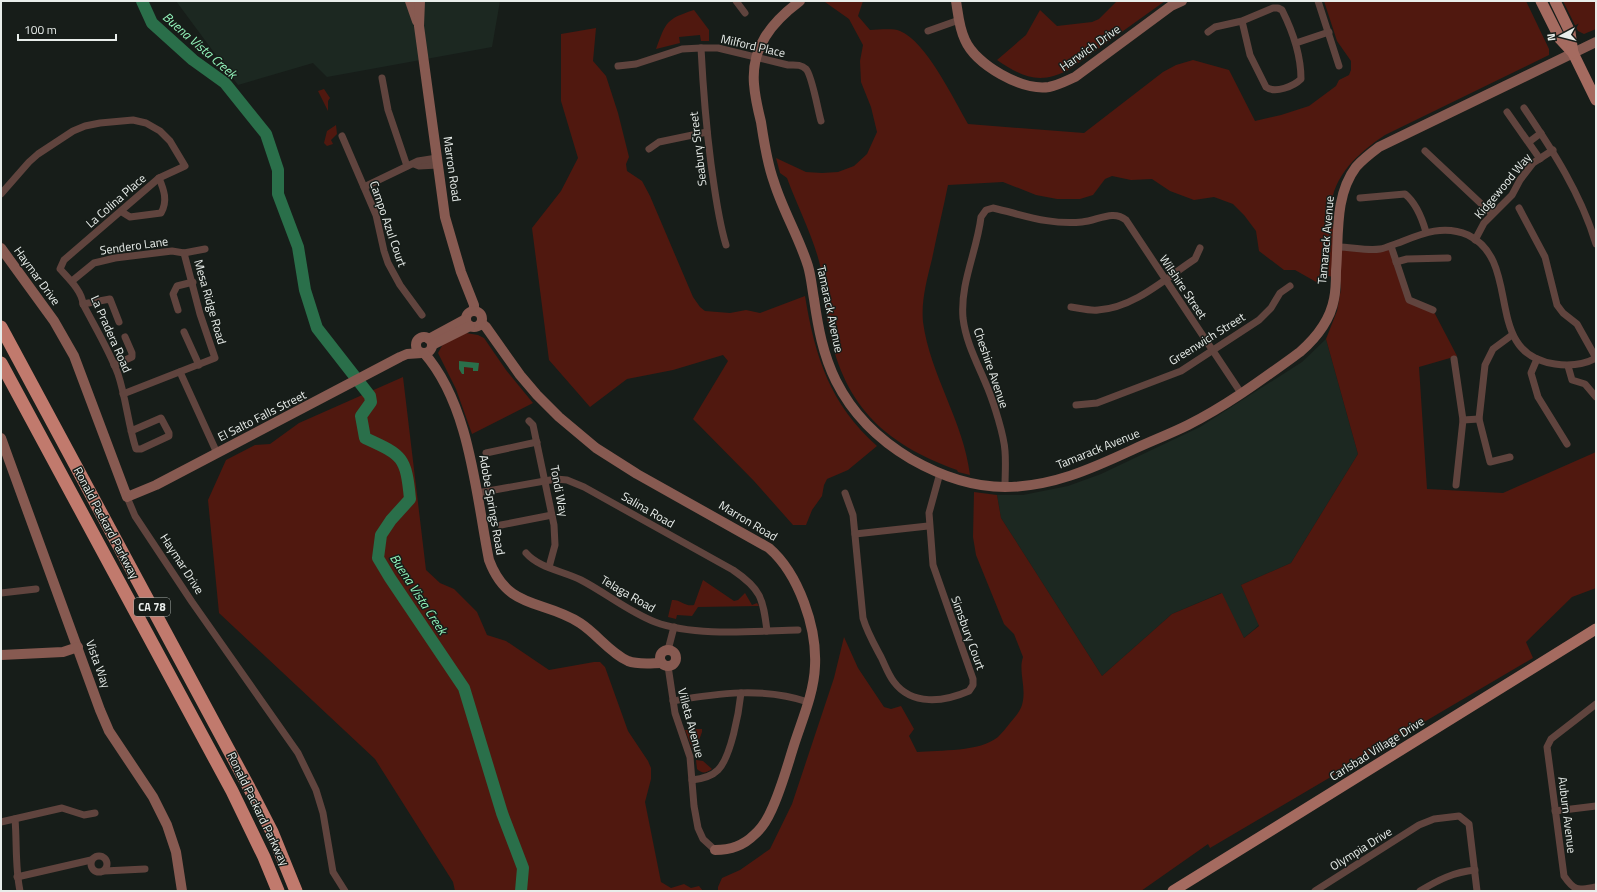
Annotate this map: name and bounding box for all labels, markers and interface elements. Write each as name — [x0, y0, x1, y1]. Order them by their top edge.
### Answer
water label: Buena Vista Creek — [158, 7, 243, 84]
scale bar — [18, 16, 116, 42]
north arrow — [1541, 16, 1581, 56]
text: 100 m — [24, 20, 57, 39]
street label: Harwich Drive — [1055, 20, 1124, 76]
street label: Milford Place — [719, 29, 787, 62]
text: N — [1543, 32, 1559, 42]
street label: Seabury Street — [683, 110, 711, 187]
street label: Marron Road — [439, 135, 466, 203]
street label: Kidgewood Way — [1469, 148, 1536, 223]
street label: La Colina Place — [81, 169, 150, 232]
street label: Campo Azul Court — [365, 178, 412, 270]
street label: Tamarack Avenue — [1312, 195, 1339, 285]
street label: Sendero Lane — [99, 231, 169, 260]
street label: Haymar Drive — [9, 242, 65, 309]
street label: Wilshire Street — [1155, 251, 1213, 324]
street label: Mesa Ridge Road — [189, 257, 232, 347]
street label: Tamarack Avenue — [812, 264, 849, 354]
street label: La Pradera Road — [86, 292, 137, 376]
street label: Greenwich Street — [1165, 307, 1249, 370]
street label: Cheshire Avenue — [969, 325, 1014, 411]
street label: El Salto Falls Street — [214, 385, 310, 446]
street label: Tamarack Avenue — [1053, 423, 1142, 474]
street label: Adobe Springs Road — [474, 453, 511, 556]
street label: Ronald Packard Parkway — [69, 463, 144, 582]
street label: Tondi Way — [545, 464, 574, 518]
street label: Salina Road — [618, 487, 679, 533]
street label: Marron Road — [715, 496, 781, 546]
street label: Haymar Drive — [156, 530, 209, 598]
water label: Buena Vista Creek — [385, 550, 454, 640]
street label: Telaga Road — [597, 570, 659, 617]
street label: Simsbury Court — [946, 593, 991, 673]
road number: CA 78 — [134, 598, 170, 616]
street label: Vista Way — [81, 637, 116, 691]
street label: Villeta Avenue — [673, 686, 710, 760]
street label: Carlsbad Village Drive — [1326, 712, 1428, 785]
street label: Ronald Packard Parkway — [223, 749, 294, 869]
street label: Auburn Avenue — [1553, 776, 1582, 854]
street label: Olympia Drive — [1326, 822, 1396, 875]

